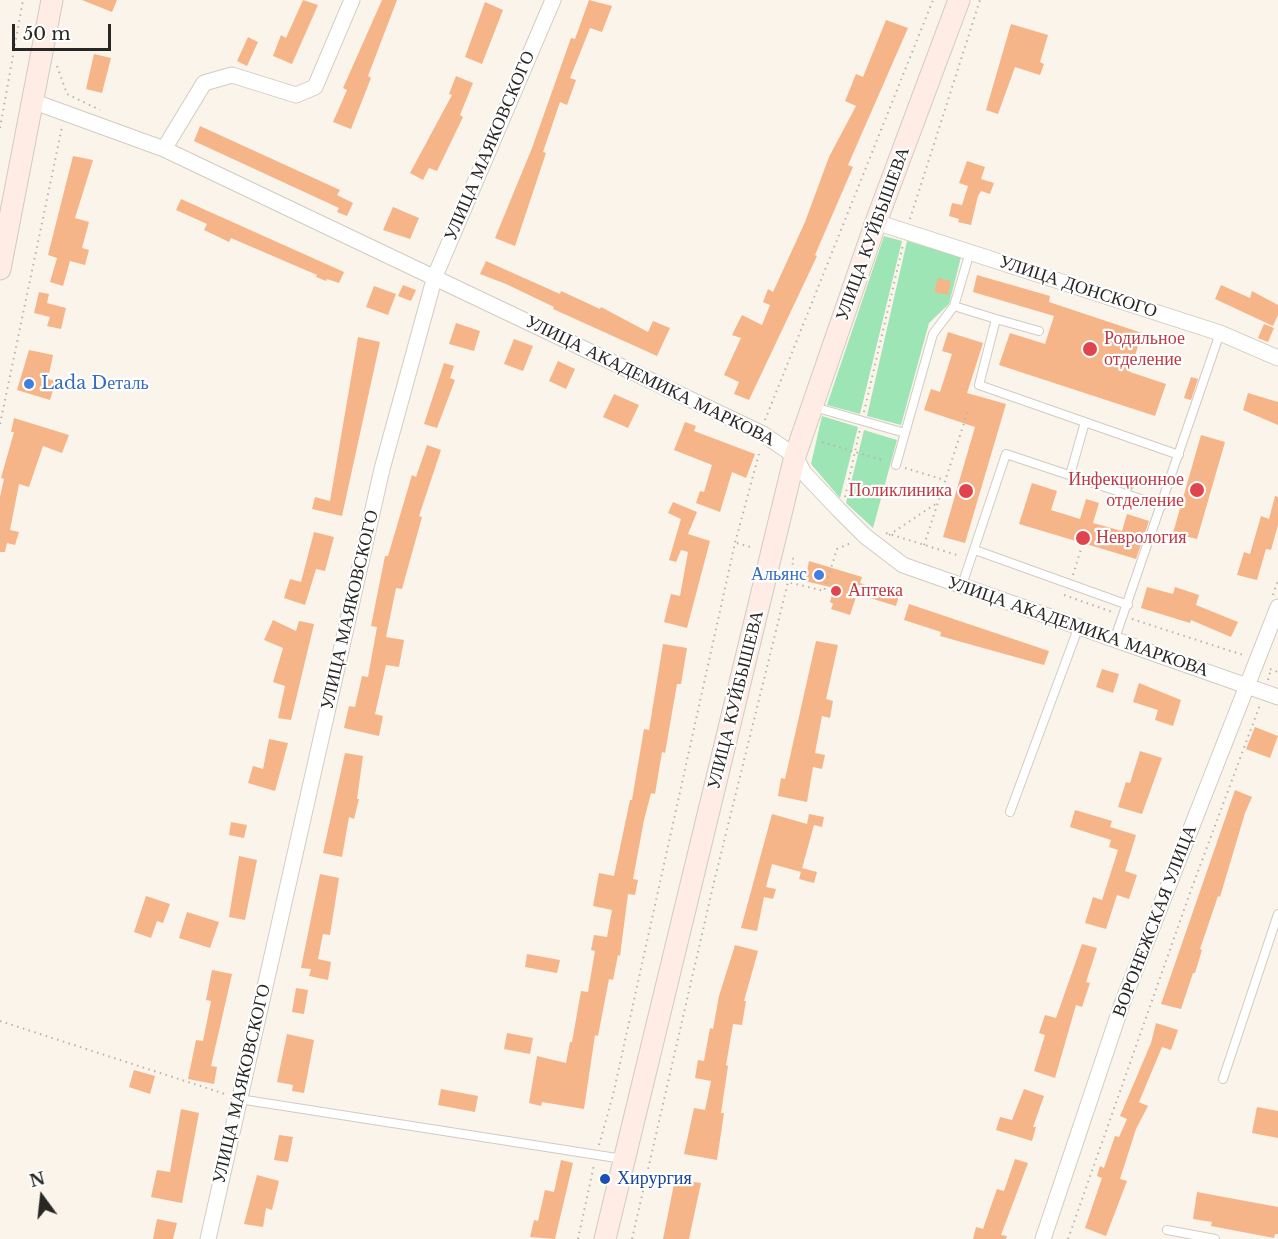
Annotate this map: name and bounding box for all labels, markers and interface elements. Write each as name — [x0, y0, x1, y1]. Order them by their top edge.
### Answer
scale bar — [15, 12, 114, 50]
text: 50 m — [23, 23, 71, 45]
street label: УЛИЦА МАЯКОВСКОГО — [440, 48, 540, 244]
street label: УЛИЦА КУЙБЫШЕВА — [831, 144, 915, 324]
street label: УЛИЦА ДОНСКОГО — [996, 251, 1160, 323]
street label: УЛИЦА АКАДЕМИКА МАРКОВА — [522, 311, 778, 451]
place label: Родильное отделение — [1104, 328, 1185, 370]
marker: Родильное отделение — [1081, 340, 1099, 358]
place label: Lada Dеталь — [41, 373, 149, 395]
marker: Lada Dеталь — [22, 377, 36, 391]
place label: Инфекционное отделение — [1068, 469, 1184, 512]
place label: Поликлиника — [849, 480, 952, 502]
marker: Инфекционное отделение — [1188, 481, 1206, 499]
marker: Поликлиника — [957, 482, 975, 500]
street label: УЛИЦА МАЯКОВСКОГО — [317, 508, 383, 712]
place label: Неврология — [1096, 527, 1187, 549]
marker: Неврология — [1074, 529, 1092, 547]
place label: Альянс — [751, 564, 807, 586]
marker: Альянс — [812, 568, 826, 582]
street label: УЛИЦА АКАДЕМИКА МАРКОВА — [944, 572, 1212, 682]
place label: Аптека — [848, 580, 903, 602]
marker: Аптека — [829, 584, 843, 598]
street label: УЛИЦА КУЙБЫШЕВА — [703, 608, 769, 792]
street label: ВОРОНЕЖСКАЯ УЛИЦА — [1108, 822, 1202, 1020]
street label: УЛИЦА МАЯКОВСКОГО — [209, 982, 275, 1186]
north arrow — [12, 1167, 72, 1227]
text: N — [27, 1168, 47, 1191]
place label: Хирургия — [617, 1168, 692, 1190]
marker: Хирургия — [598, 1172, 612, 1186]

